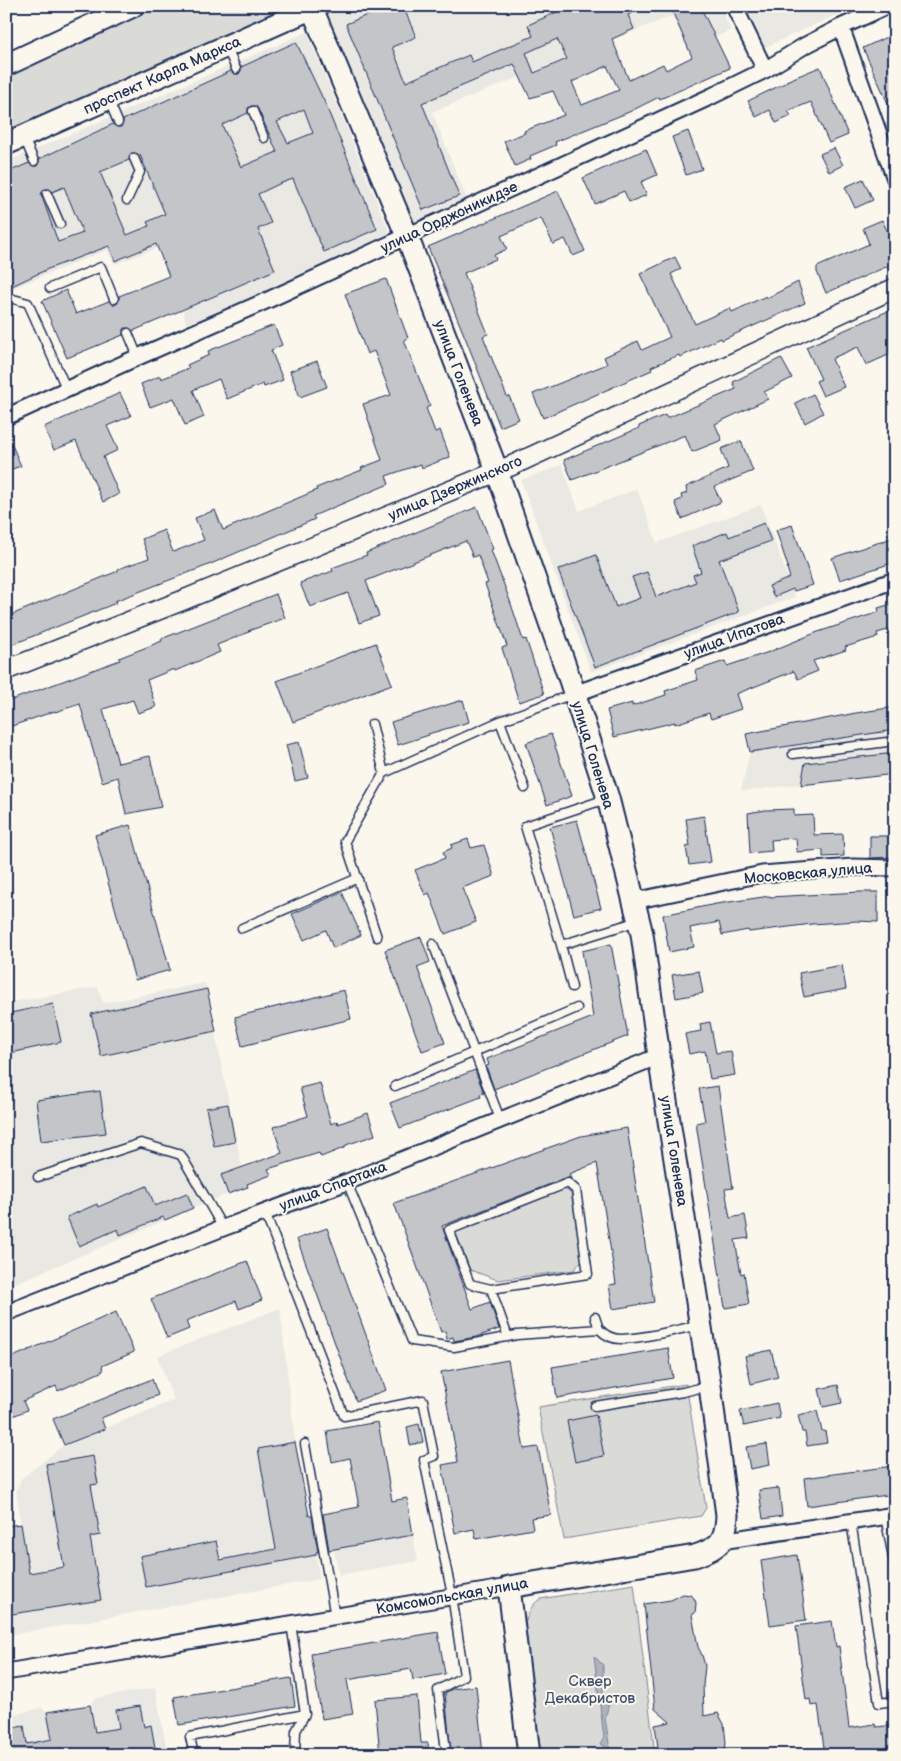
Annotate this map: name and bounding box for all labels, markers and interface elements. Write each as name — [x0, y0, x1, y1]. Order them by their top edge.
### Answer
street label: проспект Карла Маркса — [80, 32, 244, 119]
street label: улица Орджоникидзе — [377, 177, 521, 258]
street label: улица Голенева — [430, 318, 488, 429]
street label: улица Дзержинского — [385, 452, 525, 525]
street label: улица Ипатова — [681, 609, 787, 663]
street label: улица Голенева — [567, 699, 618, 812]
street label: Московская улица — [743, 858, 873, 889]
street label: улица Голенева — [655, 1094, 692, 1208]
street label: улица Спартака — [277, 1157, 390, 1216]
street label: Комсомольская улица — [375, 1574, 530, 1619]
park label: Сквер Декабристов — [545, 1672, 635, 1708]

